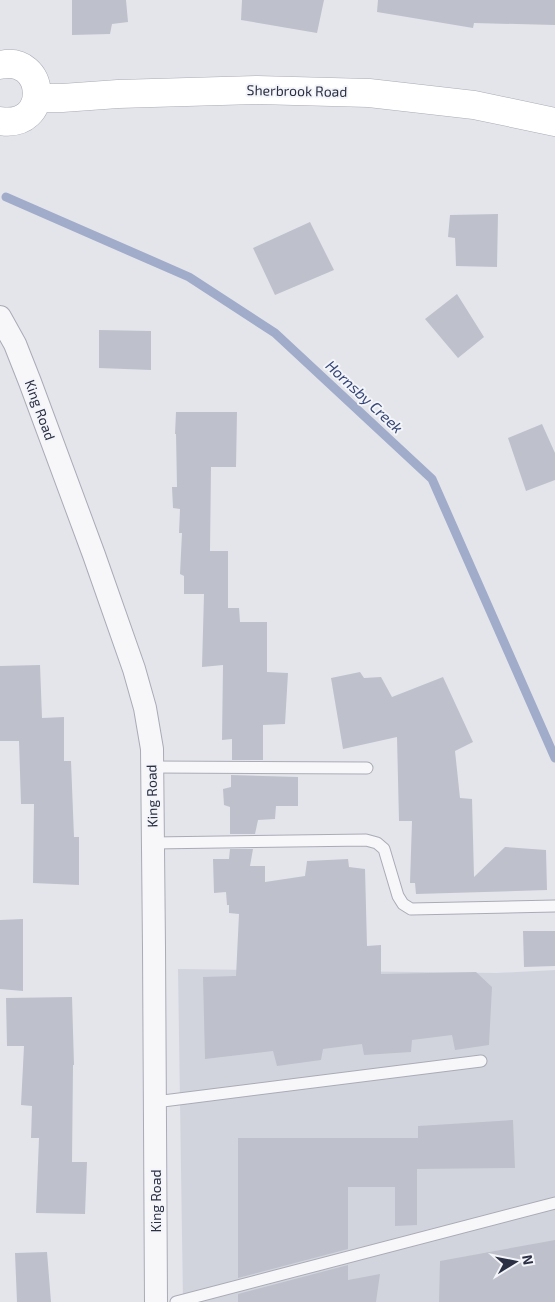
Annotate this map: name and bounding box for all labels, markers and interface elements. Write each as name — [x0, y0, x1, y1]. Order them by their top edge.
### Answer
street label: Sherbrook Road — [246, 81, 348, 100]
water label: Hornsby Creek — [322, 356, 407, 437]
street label: King Road — [22, 377, 59, 442]
street label: King Road — [142, 764, 161, 828]
street label: King Road — [147, 1169, 164, 1233]
north arrow — [490, 1237, 540, 1287]
text: N — [519, 1253, 538, 1266]

